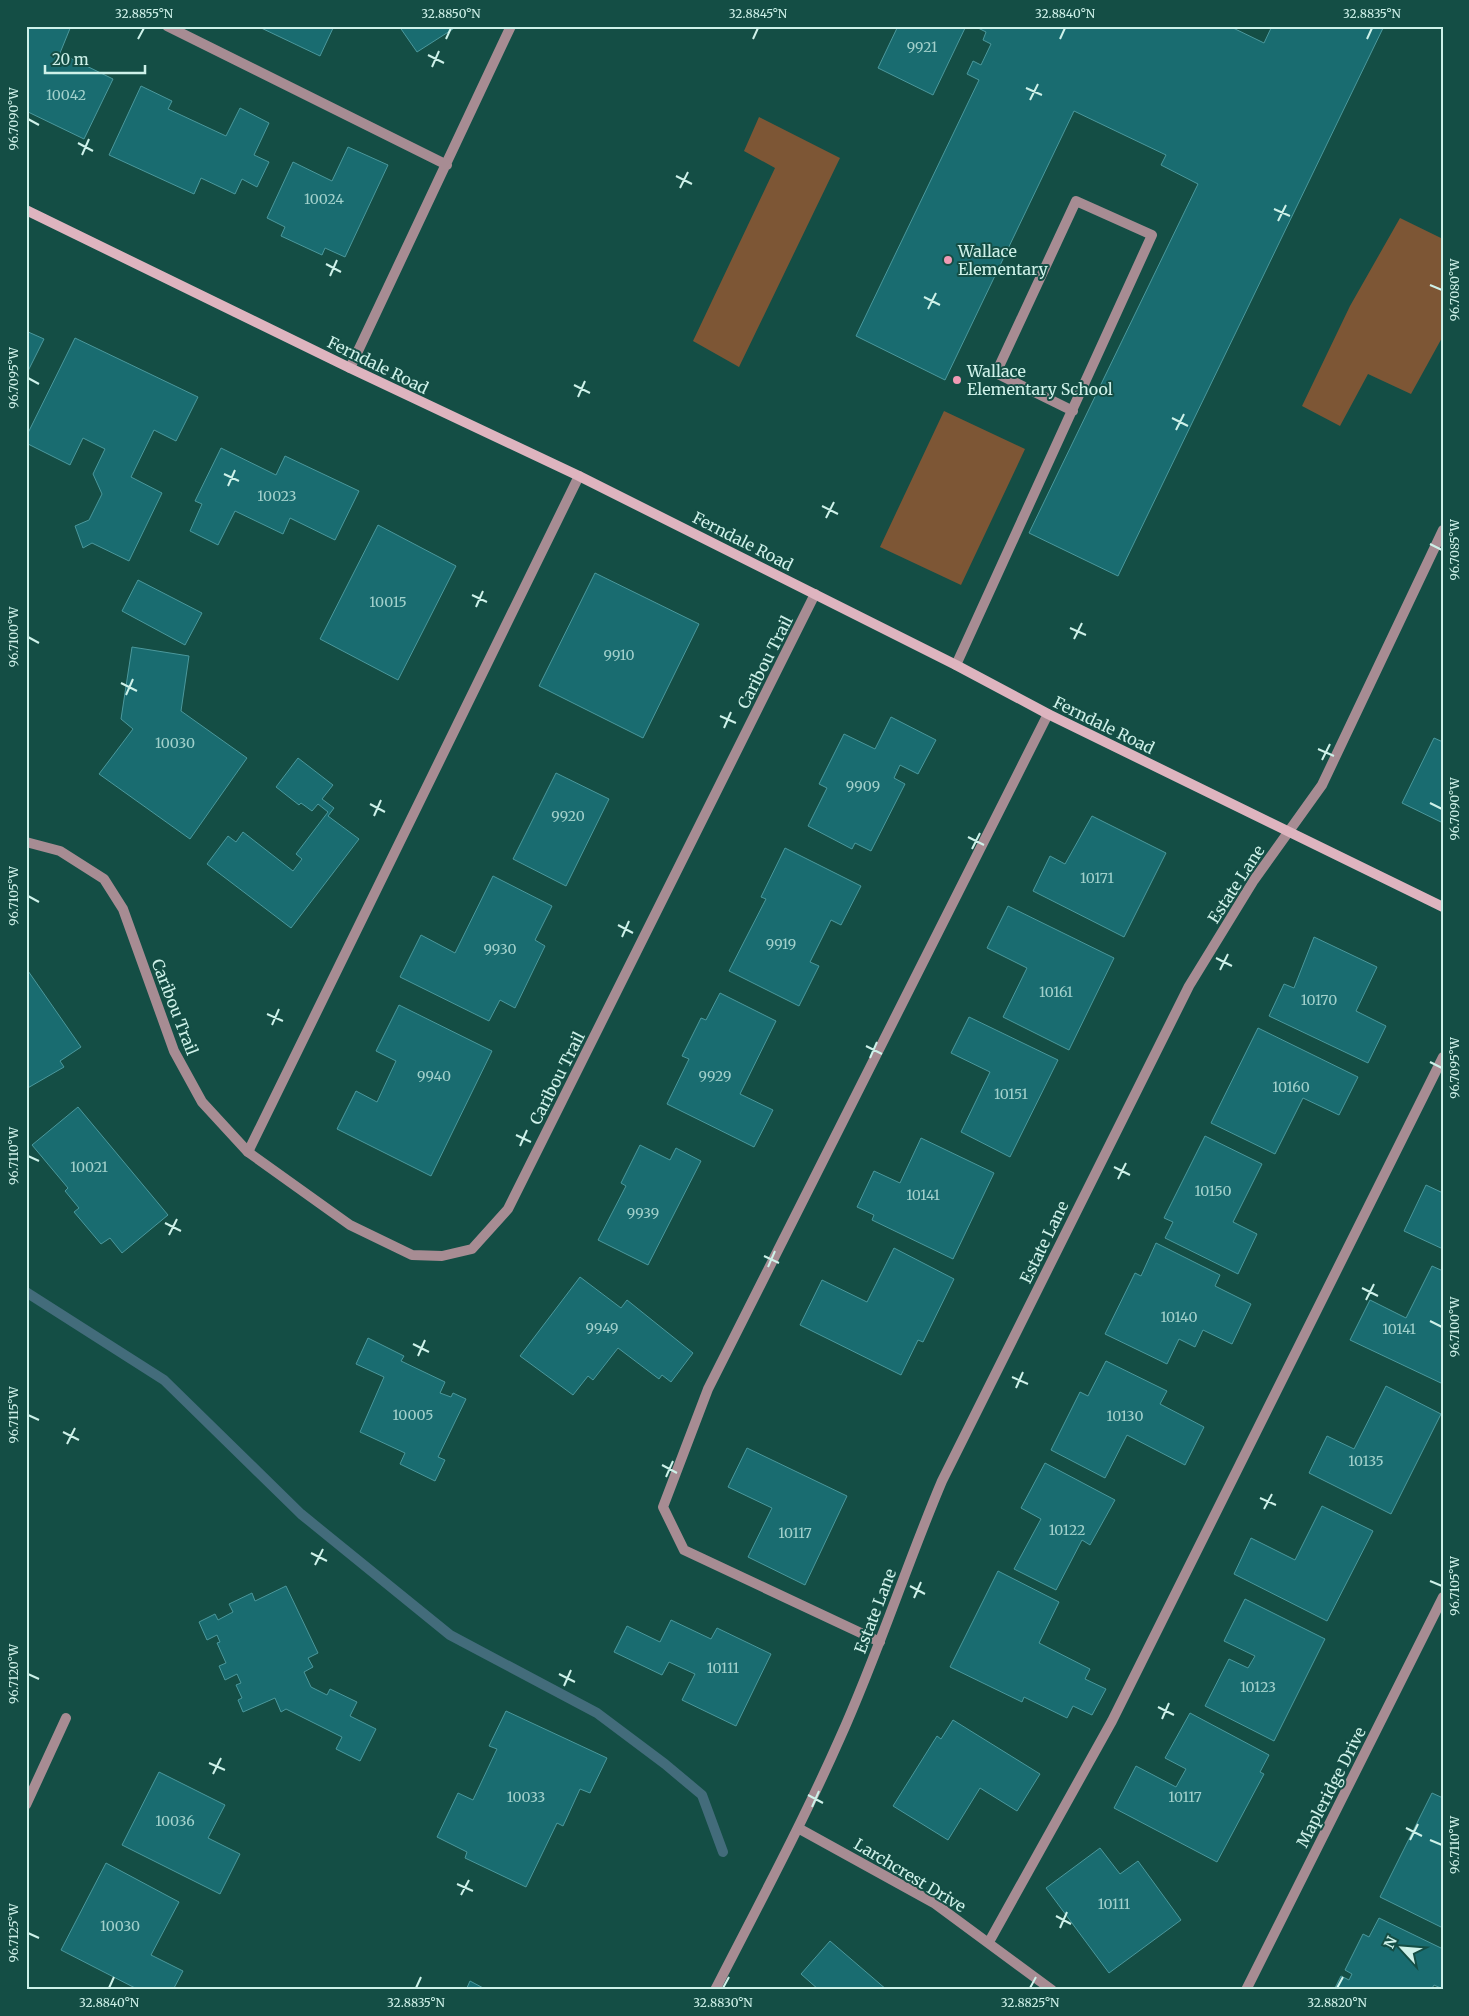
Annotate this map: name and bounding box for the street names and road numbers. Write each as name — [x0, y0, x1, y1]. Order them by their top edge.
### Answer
street label: Ferndale Road — [324, 332, 432, 398]
street label: Ferndale Road — [690, 507, 797, 575]
street label: Caribou Trail — [733, 612, 797, 712]
street label: Ferndale Road — [1050, 692, 1158, 758]
street label: Estate Lane — [1203, 841, 1269, 927]
street label: Caribou Trail — [147, 956, 203, 1058]
street label: Caribou Trail — [525, 1028, 589, 1128]
street label: Estate Lane — [1015, 1198, 1073, 1286]
street label: Estate Lane — [850, 1566, 900, 1656]
street label: Mapleridge Drive — [1292, 1723, 1370, 1851]
street label: Larchcrest Drive — [850, 1834, 970, 1916]

